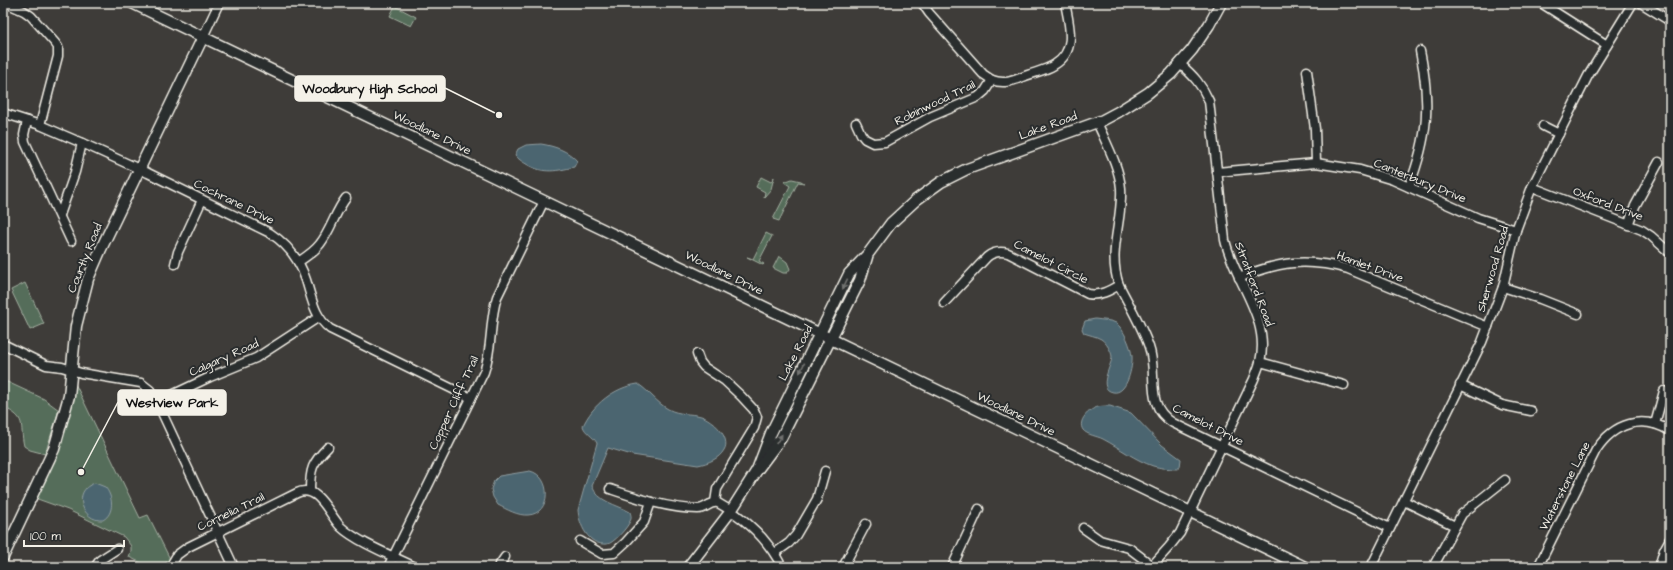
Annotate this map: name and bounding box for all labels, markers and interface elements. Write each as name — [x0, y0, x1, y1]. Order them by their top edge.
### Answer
callout: Woodbury High School — [295, 76, 445, 101]
street label: Robinwood Trail — [892, 76, 978, 130]
text: Woodbury High School — [302, 80, 437, 100]
street label: Woodlane Drive — [390, 107, 474, 160]
street label: Lake Road — [1017, 108, 1079, 144]
street label: Canterbury Drive — [1371, 155, 1469, 208]
street label: Cochrane Drive — [191, 175, 278, 229]
street label: Oxford Drive — [1570, 183, 1646, 225]
street label: Courtly Road — [63, 221, 108, 296]
street label: Sherwood Road — [1473, 224, 1513, 314]
street label: Camelot Circle — [1011, 236, 1092, 288]
street label: Stratford Road — [1230, 239, 1278, 329]
street label: Woodlane Drive — [682, 247, 766, 300]
street label: Hamlet Drive — [1334, 247, 1406, 287]
one-way arrow — [842, 279, 848, 290]
street label: Lake Road — [775, 322, 817, 384]
street label: Calgary Road — [187, 335, 262, 382]
street label: Copper Cliff Trail — [425, 353, 483, 453]
one-way arrow — [799, 363, 805, 374]
street label: Woodlane Drive — [974, 388, 1058, 441]
callout: Westview Park — [118, 390, 226, 415]
text: Westview Park — [125, 394, 219, 412]
street label: Camelot Drive — [1170, 400, 1247, 450]
one-way arrow — [776, 433, 783, 445]
street label: Waterstone Lane — [1535, 438, 1595, 533]
street label: Cornelia Trail — [195, 488, 268, 536]
scale bar — [24, 522, 124, 548]
text: 100 m — [30, 528, 61, 545]

